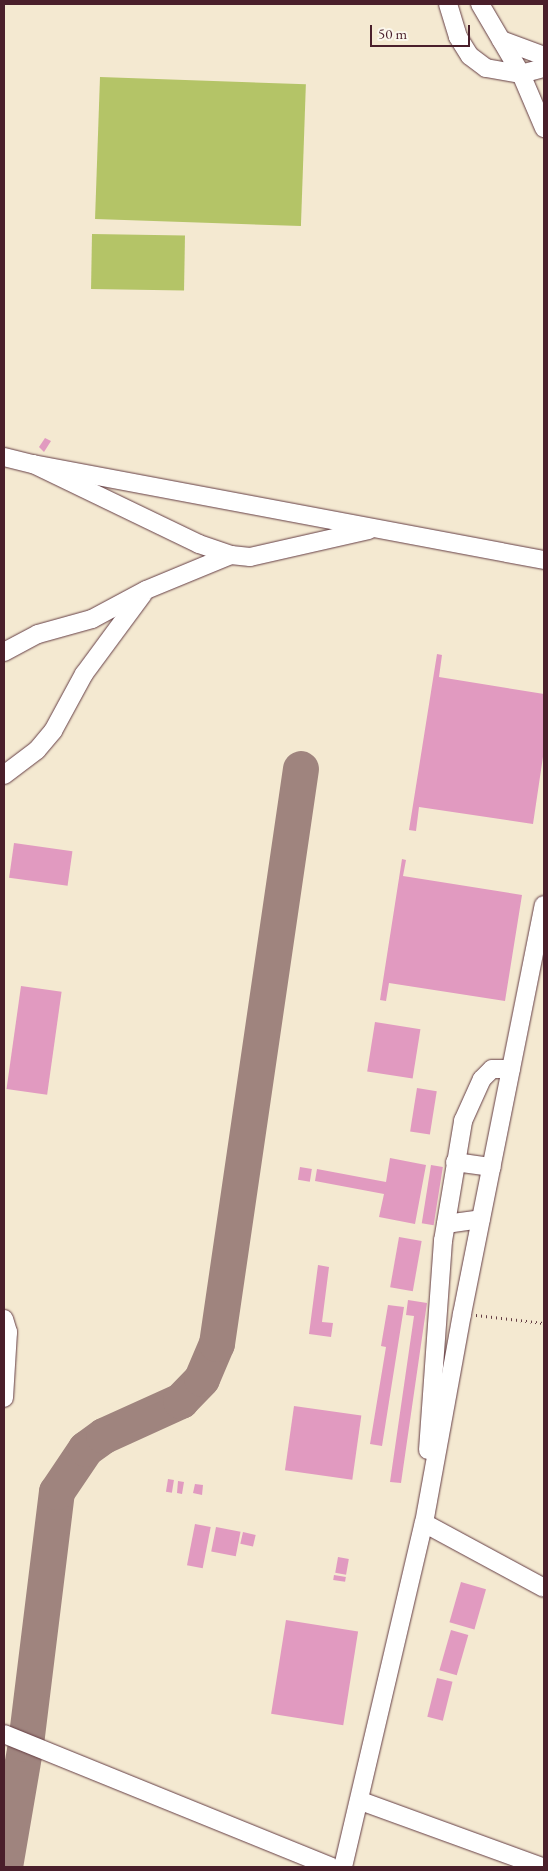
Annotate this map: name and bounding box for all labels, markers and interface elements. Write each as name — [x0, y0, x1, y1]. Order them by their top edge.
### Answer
scale bar — [373, 15, 473, 47]
text: 50 m — [378, 24, 407, 43]

